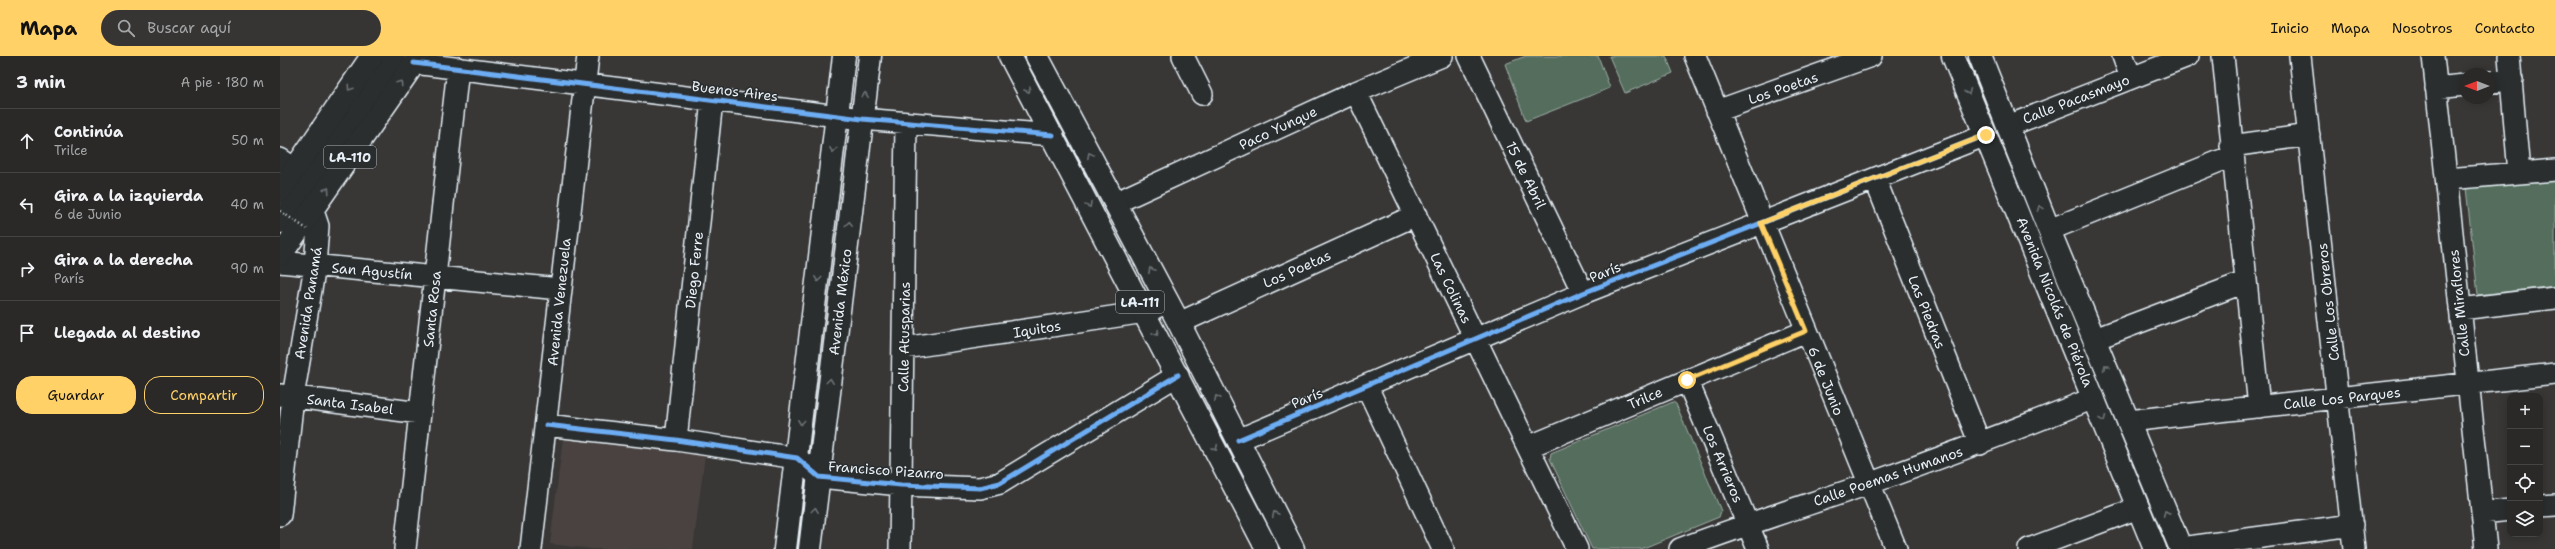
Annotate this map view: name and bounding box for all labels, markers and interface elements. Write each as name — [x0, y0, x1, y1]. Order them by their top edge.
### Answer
search box — [101, 10, 381, 46]
text: Mapa — [20, 16, 77, 41]
icon: search — [115, 17, 137, 39]
text: Buscar aquí — [147, 18, 231, 38]
text: Inicio — [2271, 19, 2309, 37]
text: Mapa — [2331, 19, 2370, 37]
text: Nosotros — [2392, 19, 2453, 37]
text: Contacto — [2475, 19, 2535, 37]
street label: Los Poetas — [1746, 68, 1820, 108]
north arrow — [2459, 68, 2495, 104]
street label: Calle Pacasmayo — [2020, 70, 2132, 128]
text: 3 min — [16, 71, 66, 93]
text: A pie · 180 m — [181, 74, 264, 91]
street label: Buenos Aires — [691, 77, 779, 105]
one-way arrow — [395, 80, 403, 87]
one-way arrow — [348, 84, 355, 91]
one-way arrow — [1024, 86, 1031, 93]
one-way arrow — [1963, 88, 1971, 95]
one-way arrow — [860, 92, 869, 98]
street label: Paco Yunque — [1236, 102, 1320, 154]
text: Continúa — [54, 122, 123, 142]
route end — [1977, 126, 1995, 144]
icon: ahead — [16, 130, 38, 152]
text: 50 m — [231, 132, 264, 149]
street label: 15 de Abril — [1502, 138, 1550, 212]
text: Trilce — [54, 142, 88, 159]
road number: LA-110 — [324, 146, 376, 168]
one-way arrow — [829, 147, 838, 153]
one-way arrow — [1087, 152, 1094, 159]
text: Gira a la izquierda — [54, 186, 203, 206]
one-way arrow — [322, 188, 329, 195]
icon: left — [16, 194, 38, 216]
text: 40 m — [230, 196, 264, 213]
one-way arrow — [1085, 201, 1092, 208]
one-way arrow — [2037, 205, 2045, 212]
text: 6 de Junio — [54, 206, 122, 223]
street label: Avenida Nicolás de Piérola — [2013, 214, 2098, 390]
one-way arrow — [844, 221, 853, 227]
street label: Diego Ferre — [681, 231, 707, 309]
street label: Avenida Venezuela — [543, 237, 575, 367]
street label: Calle Los Obreros — [2313, 242, 2343, 362]
street label: Avenida Panamá — [290, 245, 326, 361]
street label: Los Poetas — [1260, 246, 1334, 292]
street label: Avenida México — [825, 248, 855, 356]
street label: Calle Miraflores — [2444, 249, 2474, 357]
text: Gira a la derecha — [54, 250, 193, 270]
street label: Las Colinas — [1426, 250, 1476, 326]
icon: right — [16, 258, 38, 280]
street label: París — [1586, 258, 1624, 286]
street label: San Agustín — [331, 259, 414, 284]
text: 90 m — [230, 260, 264, 277]
one-way arrow — [1148, 267, 1156, 274]
street label: Santa Rosa — [419, 269, 445, 348]
text: París — [54, 270, 84, 287]
street label: Las Piedras — [1904, 273, 1950, 351]
one-way arrow — [814, 276, 823, 283]
street label: Calle Atusparias — [894, 282, 914, 392]
road number: LA-111 — [1116, 291, 1164, 313]
street label: Iquitos — [1012, 316, 1062, 342]
icon: arrive — [16, 322, 38, 344]
text: Llegada al destino — [54, 323, 201, 343]
one-way arrow — [1151, 329, 1159, 336]
street label: 6 de Junio — [1804, 344, 1848, 418]
one-way arrow — [2103, 363, 2111, 370]
route start — [1678, 371, 1696, 389]
button: Guardar — [16, 376, 136, 414]
button: Compartir — [144, 376, 264, 414]
one-way arrow — [826, 378, 835, 384]
street label: Trilce — [1625, 383, 1665, 413]
street label: Calle Los Parques — [2282, 383, 2402, 413]
street label: París — [1288, 384, 1326, 412]
street label: Santa Isabel — [306, 390, 395, 418]
map controls — [2507, 393, 2543, 537]
button: + — [2507, 393, 2543, 429]
one-way arrow — [1214, 395, 1221, 402]
one-way arrow — [2098, 415, 2106, 423]
one-way arrow — [797, 419, 806, 426]
street label: Los Arrieros — [1699, 423, 1747, 505]
button: − — [2507, 429, 2543, 465]
street label: Calle Poemas Humanos — [1811, 442, 1965, 510]
one-way arrow — [1211, 444, 1218, 452]
street label: Francisco Pizarro — [828, 457, 944, 483]
button: locate — [2507, 465, 2543, 501]
button: layers — [2507, 501, 2543, 537]
one-way arrow — [810, 507, 819, 513]
one-way arrow — [2163, 510, 2171, 517]
one-way arrow — [1272, 511, 1280, 518]

